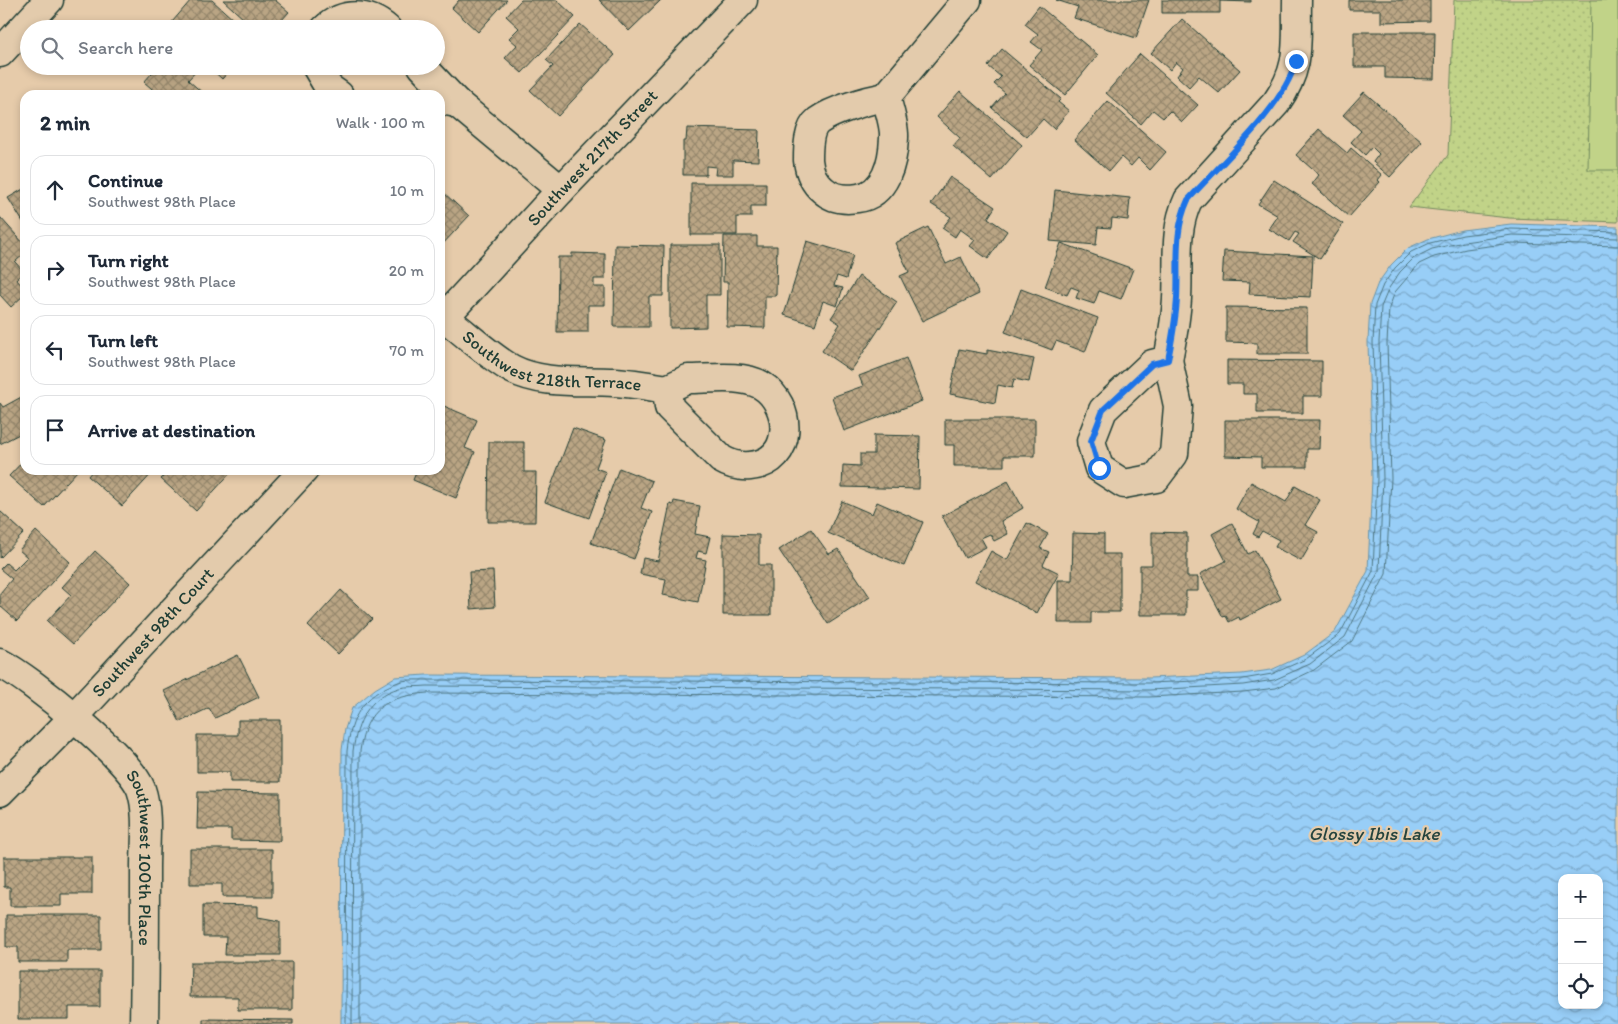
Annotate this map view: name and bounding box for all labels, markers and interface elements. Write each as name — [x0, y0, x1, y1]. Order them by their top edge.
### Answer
search box — [20, 20, 445, 75]
icon: search — [38, 34, 66, 62]
text: Search here — [78, 36, 173, 59]
route end — [1285, 50, 1308, 73]
street label: Southwest 217th Street — [522, 85, 662, 231]
text: 2 min — [40, 110, 90, 135]
text: Walk · 100 m — [336, 113, 425, 132]
text: Continue — [88, 169, 163, 192]
icon: ahead — [41, 176, 69, 204]
text: 10 m — [390, 181, 424, 200]
text: Southwest 98th Place — [88, 192, 236, 211]
text: Turn right — [88, 249, 169, 272]
icon: right — [41, 256, 69, 284]
text: 20 m — [389, 261, 424, 280]
text: Southwest 98th Place — [88, 272, 236, 291]
street label: Southwest 218th Terrace — [458, 326, 643, 396]
text: Turn left — [88, 329, 158, 352]
icon: left — [41, 336, 69, 364]
text: 70 m — [389, 341, 424, 360]
text: Southwest 98th Place — [88, 352, 236, 371]
icon: arrive — [41, 416, 69, 444]
text: Arrive at destination — [88, 419, 255, 442]
route start — [1088, 457, 1111, 480]
street label: Southwest 98th Court — [87, 563, 219, 702]
street label: Southwest 100th Place — [121, 765, 157, 946]
water label: Glossy Ibis Lake — [1309, 822, 1440, 845]
map controls — [1558, 874, 1603, 1009]
button: + — [1558, 874, 1603, 919]
button: − — [1558, 919, 1603, 964]
button: locate — [1558, 964, 1603, 1009]

